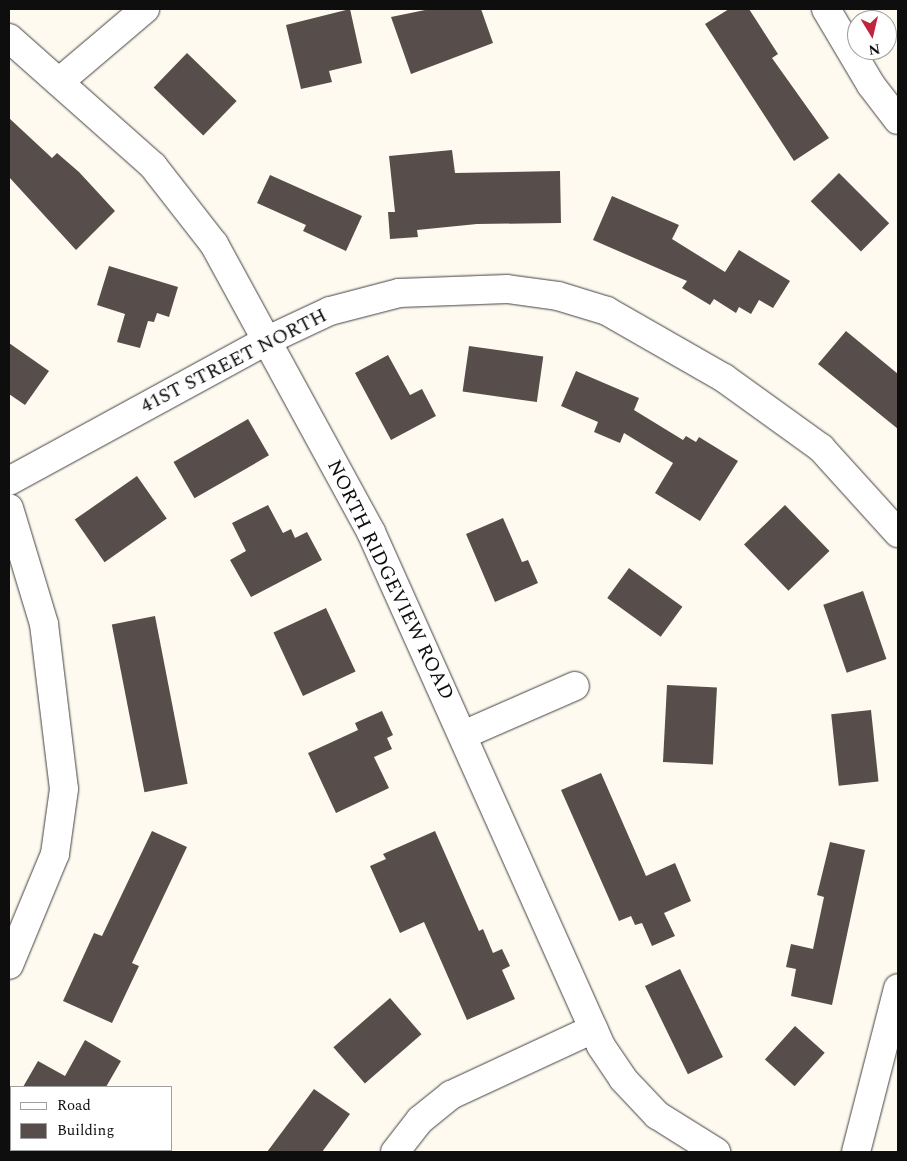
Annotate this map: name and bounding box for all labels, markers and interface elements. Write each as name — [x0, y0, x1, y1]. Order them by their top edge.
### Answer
north arrow — [847, 10, 897, 60]
text: N — [867, 38, 882, 61]
street label: 41ST STREET NORTH — [137, 304, 331, 418]
street label: NORTH RIDGEVIEW ROAD — [321, 456, 459, 704]
legend — [10, 1086, 172, 1151]
text: Road — [57, 1094, 91, 1117]
text: Building — [57, 1119, 114, 1142]

